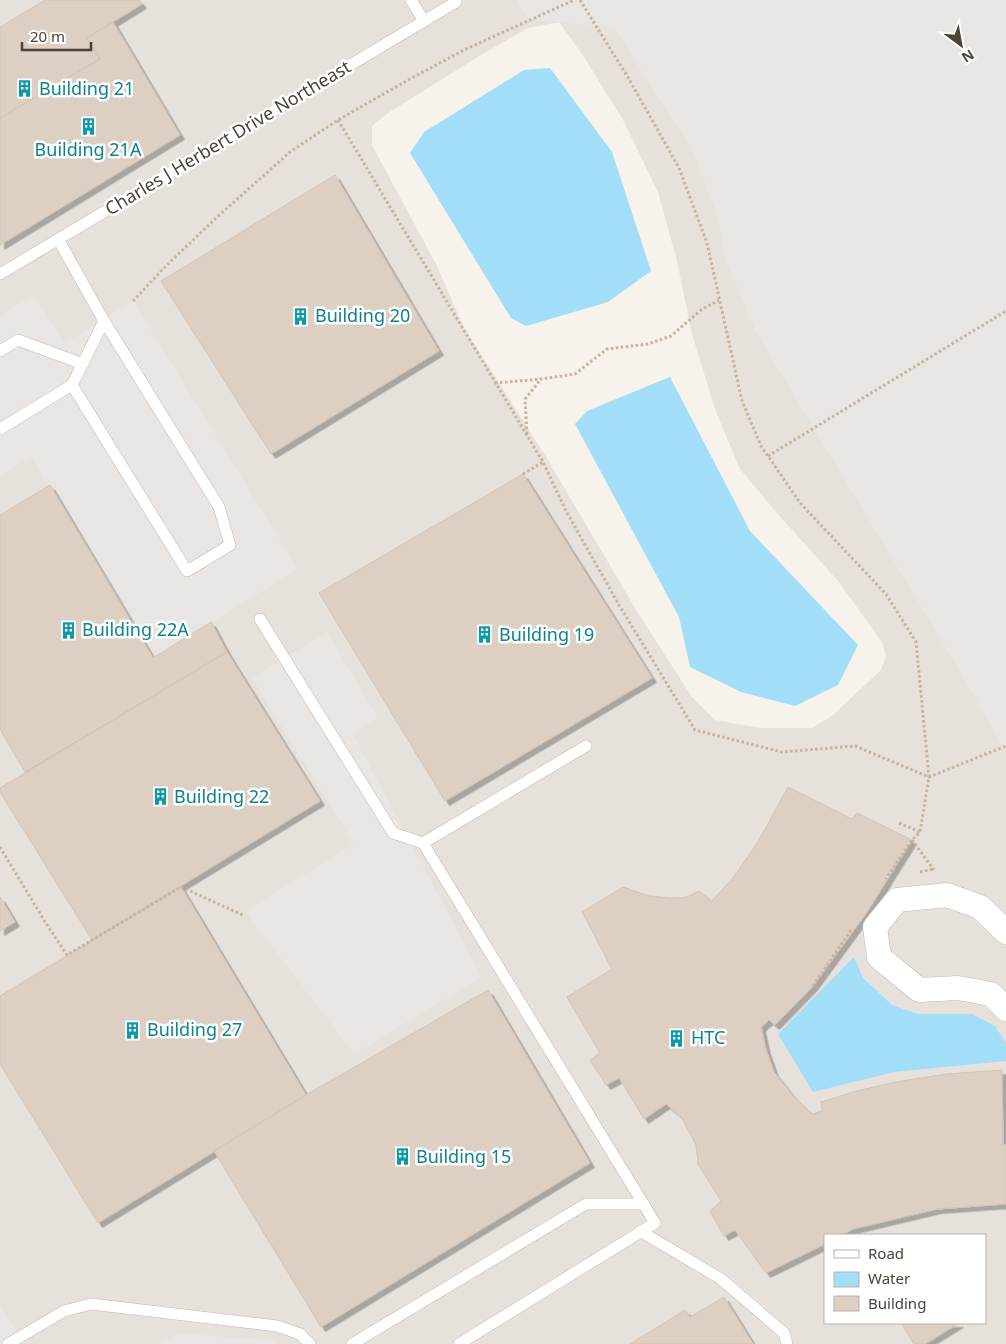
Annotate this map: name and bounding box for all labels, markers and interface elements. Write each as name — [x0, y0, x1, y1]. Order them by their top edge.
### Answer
scale bar — [22, 20, 91, 52]
north arrow — [936, 20, 986, 70]
text: 20 m — [30, 26, 65, 46]
text: N — [958, 45, 978, 68]
street label: Charles J Herbert Drive Northeast — [100, 54, 355, 220]
place label: Building 21 — [39, 76, 134, 100]
building icon: Building 21 — [15, 79, 35, 99]
building icon: Building 21A — [78, 117, 98, 137]
place label: Building 21A — [35, 137, 142, 161]
place label: Building 20 — [315, 303, 410, 327]
building icon: Building 20 — [291, 306, 311, 326]
place label: Building 22A — [82, 617, 189, 641]
building icon: Building 22A — [58, 620, 78, 640]
place label: Building 19 — [499, 622, 594, 646]
building icon: Building 19 — [475, 625, 495, 645]
place label: Building 22 — [174, 784, 269, 808]
building icon: Building 22 — [150, 787, 170, 807]
place label: Building 27 — [147, 1017, 242, 1041]
building icon: Building 27 — [123, 1020, 143, 1040]
place label: HTC — [691, 1025, 725, 1049]
building icon: HTC — [667, 1028, 687, 1048]
place label: Building 15 — [416, 1144, 511, 1168]
building icon: Building 15 — [392, 1147, 412, 1167]
legend — [824, 1234, 986, 1324]
text: Road — [868, 1243, 904, 1263]
text: Water — [868, 1268, 910, 1288]
text: Building — [868, 1293, 926, 1313]

